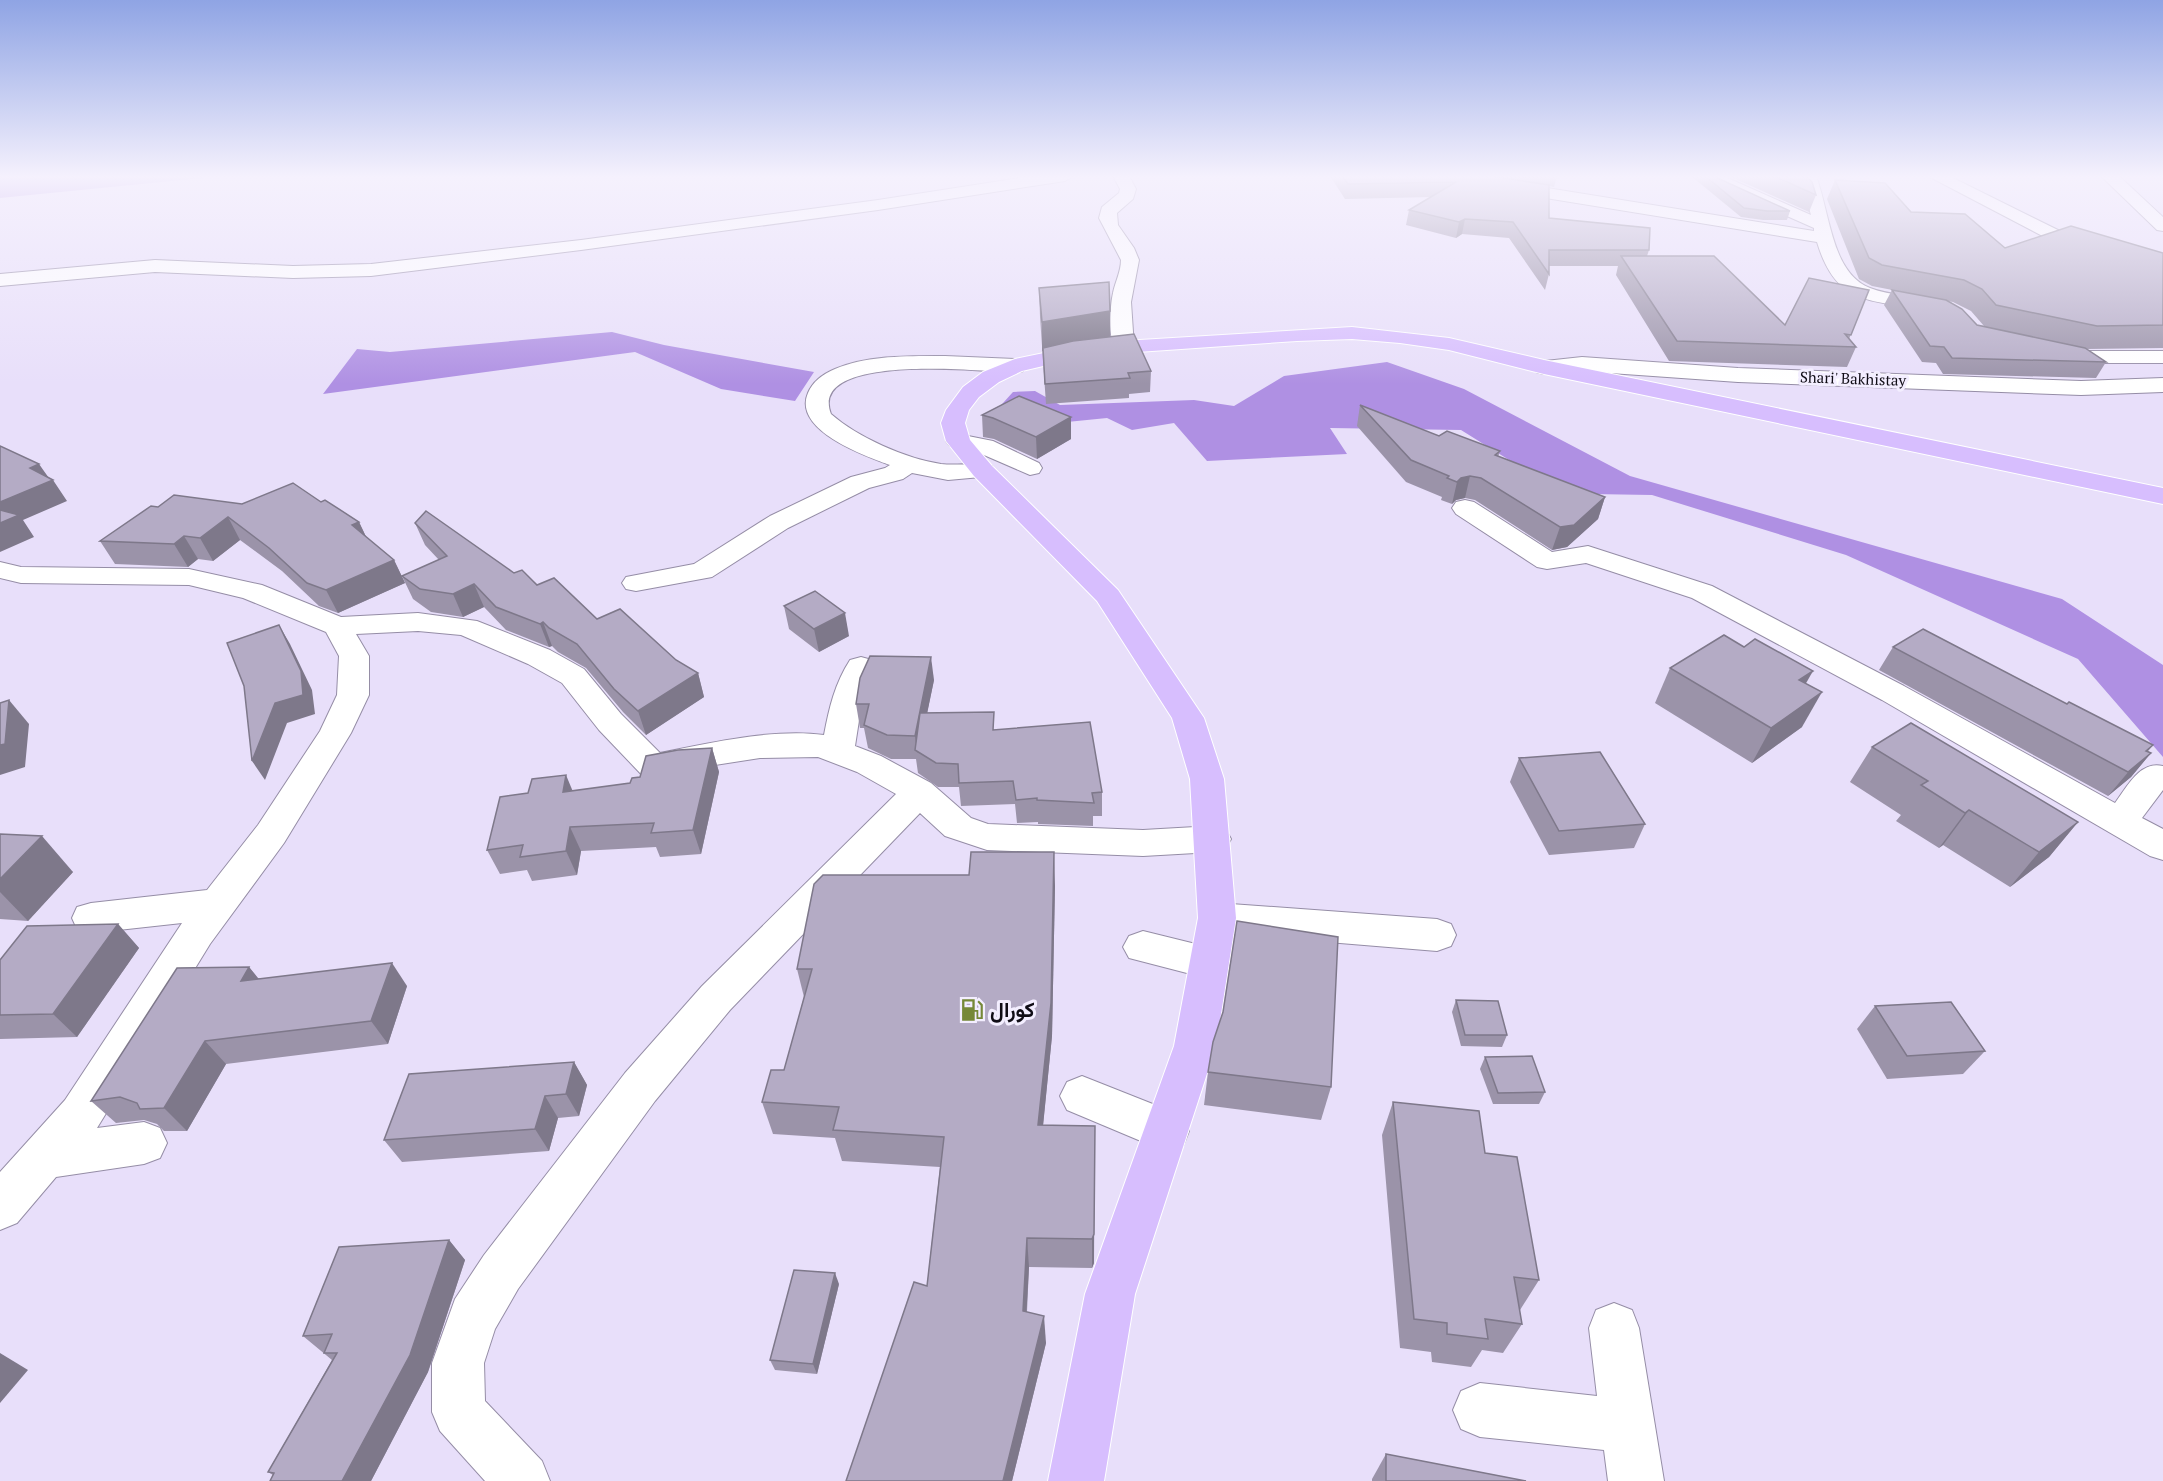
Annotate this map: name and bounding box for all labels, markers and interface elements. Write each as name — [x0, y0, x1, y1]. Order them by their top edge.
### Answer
street label: Shari' Bakhistay — [1800, 366, 1907, 390]
place label: كورال — [990, 995, 1035, 1023]
fuel station icon: كورال — [959, 997, 985, 1023]

